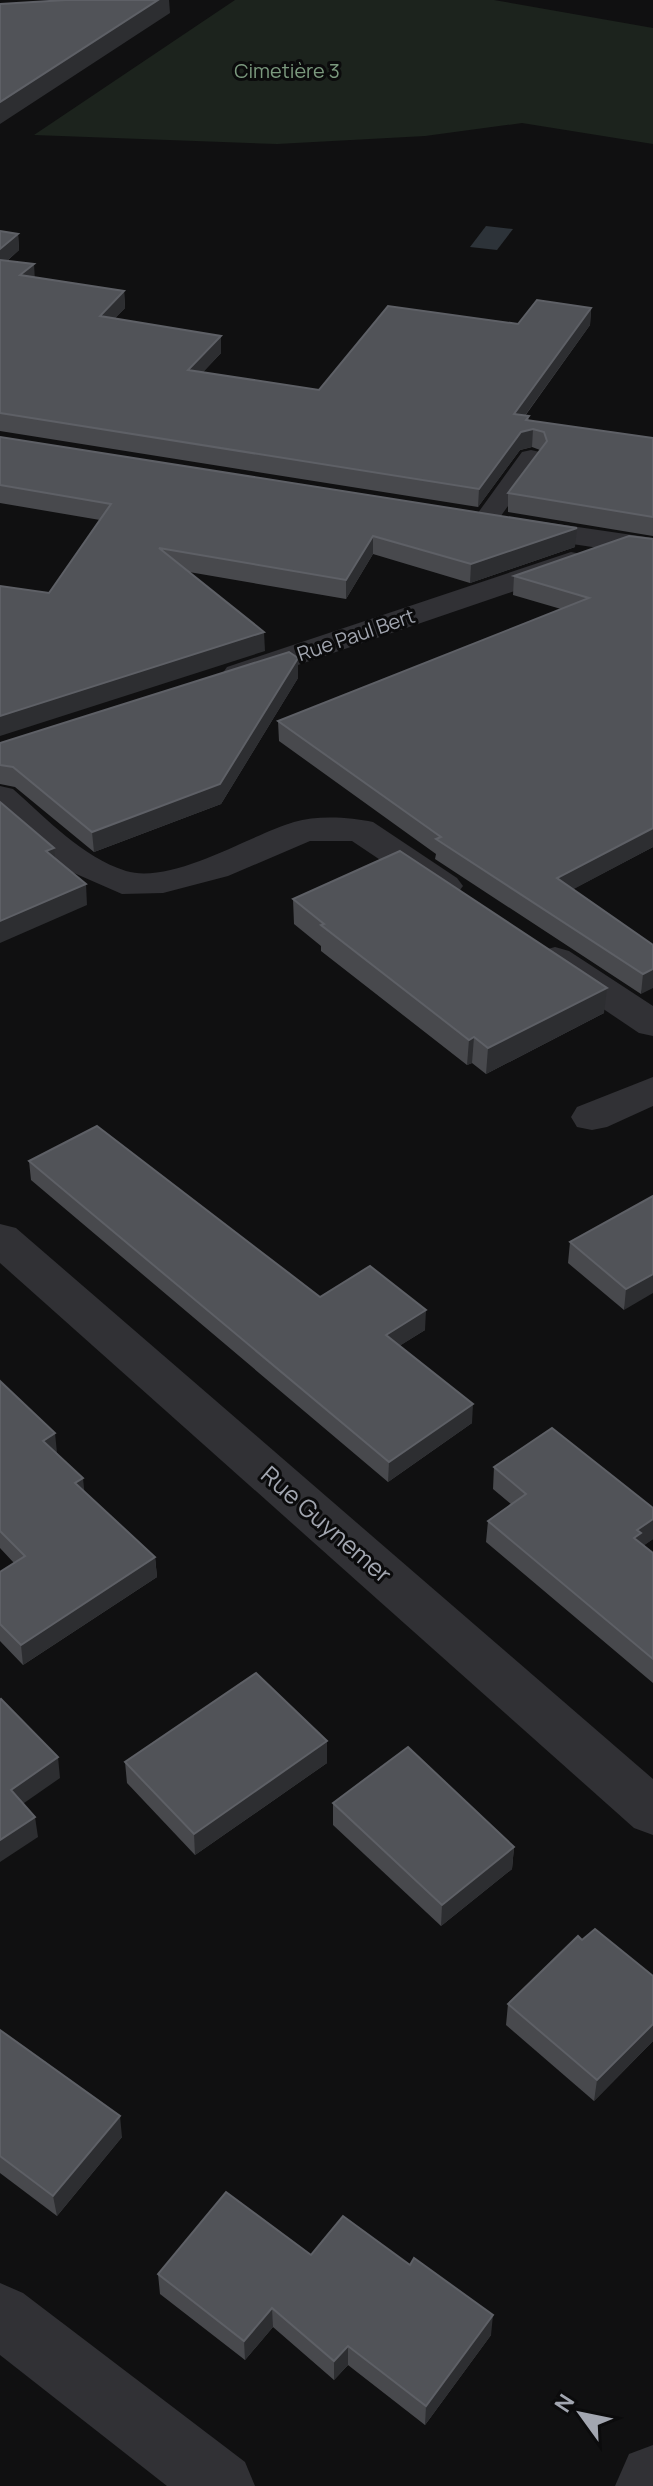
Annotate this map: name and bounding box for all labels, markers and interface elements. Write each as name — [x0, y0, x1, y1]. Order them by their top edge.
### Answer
park label: Cimetière 3 — [234, 57, 340, 84]
street label: Rue Paul Bert — [293, 602, 418, 667]
street label: Rue Guynemer — [255, 1458, 400, 1590]
north arrow — [541, 2374, 621, 2454]
text: N — [547, 2388, 581, 2418]

